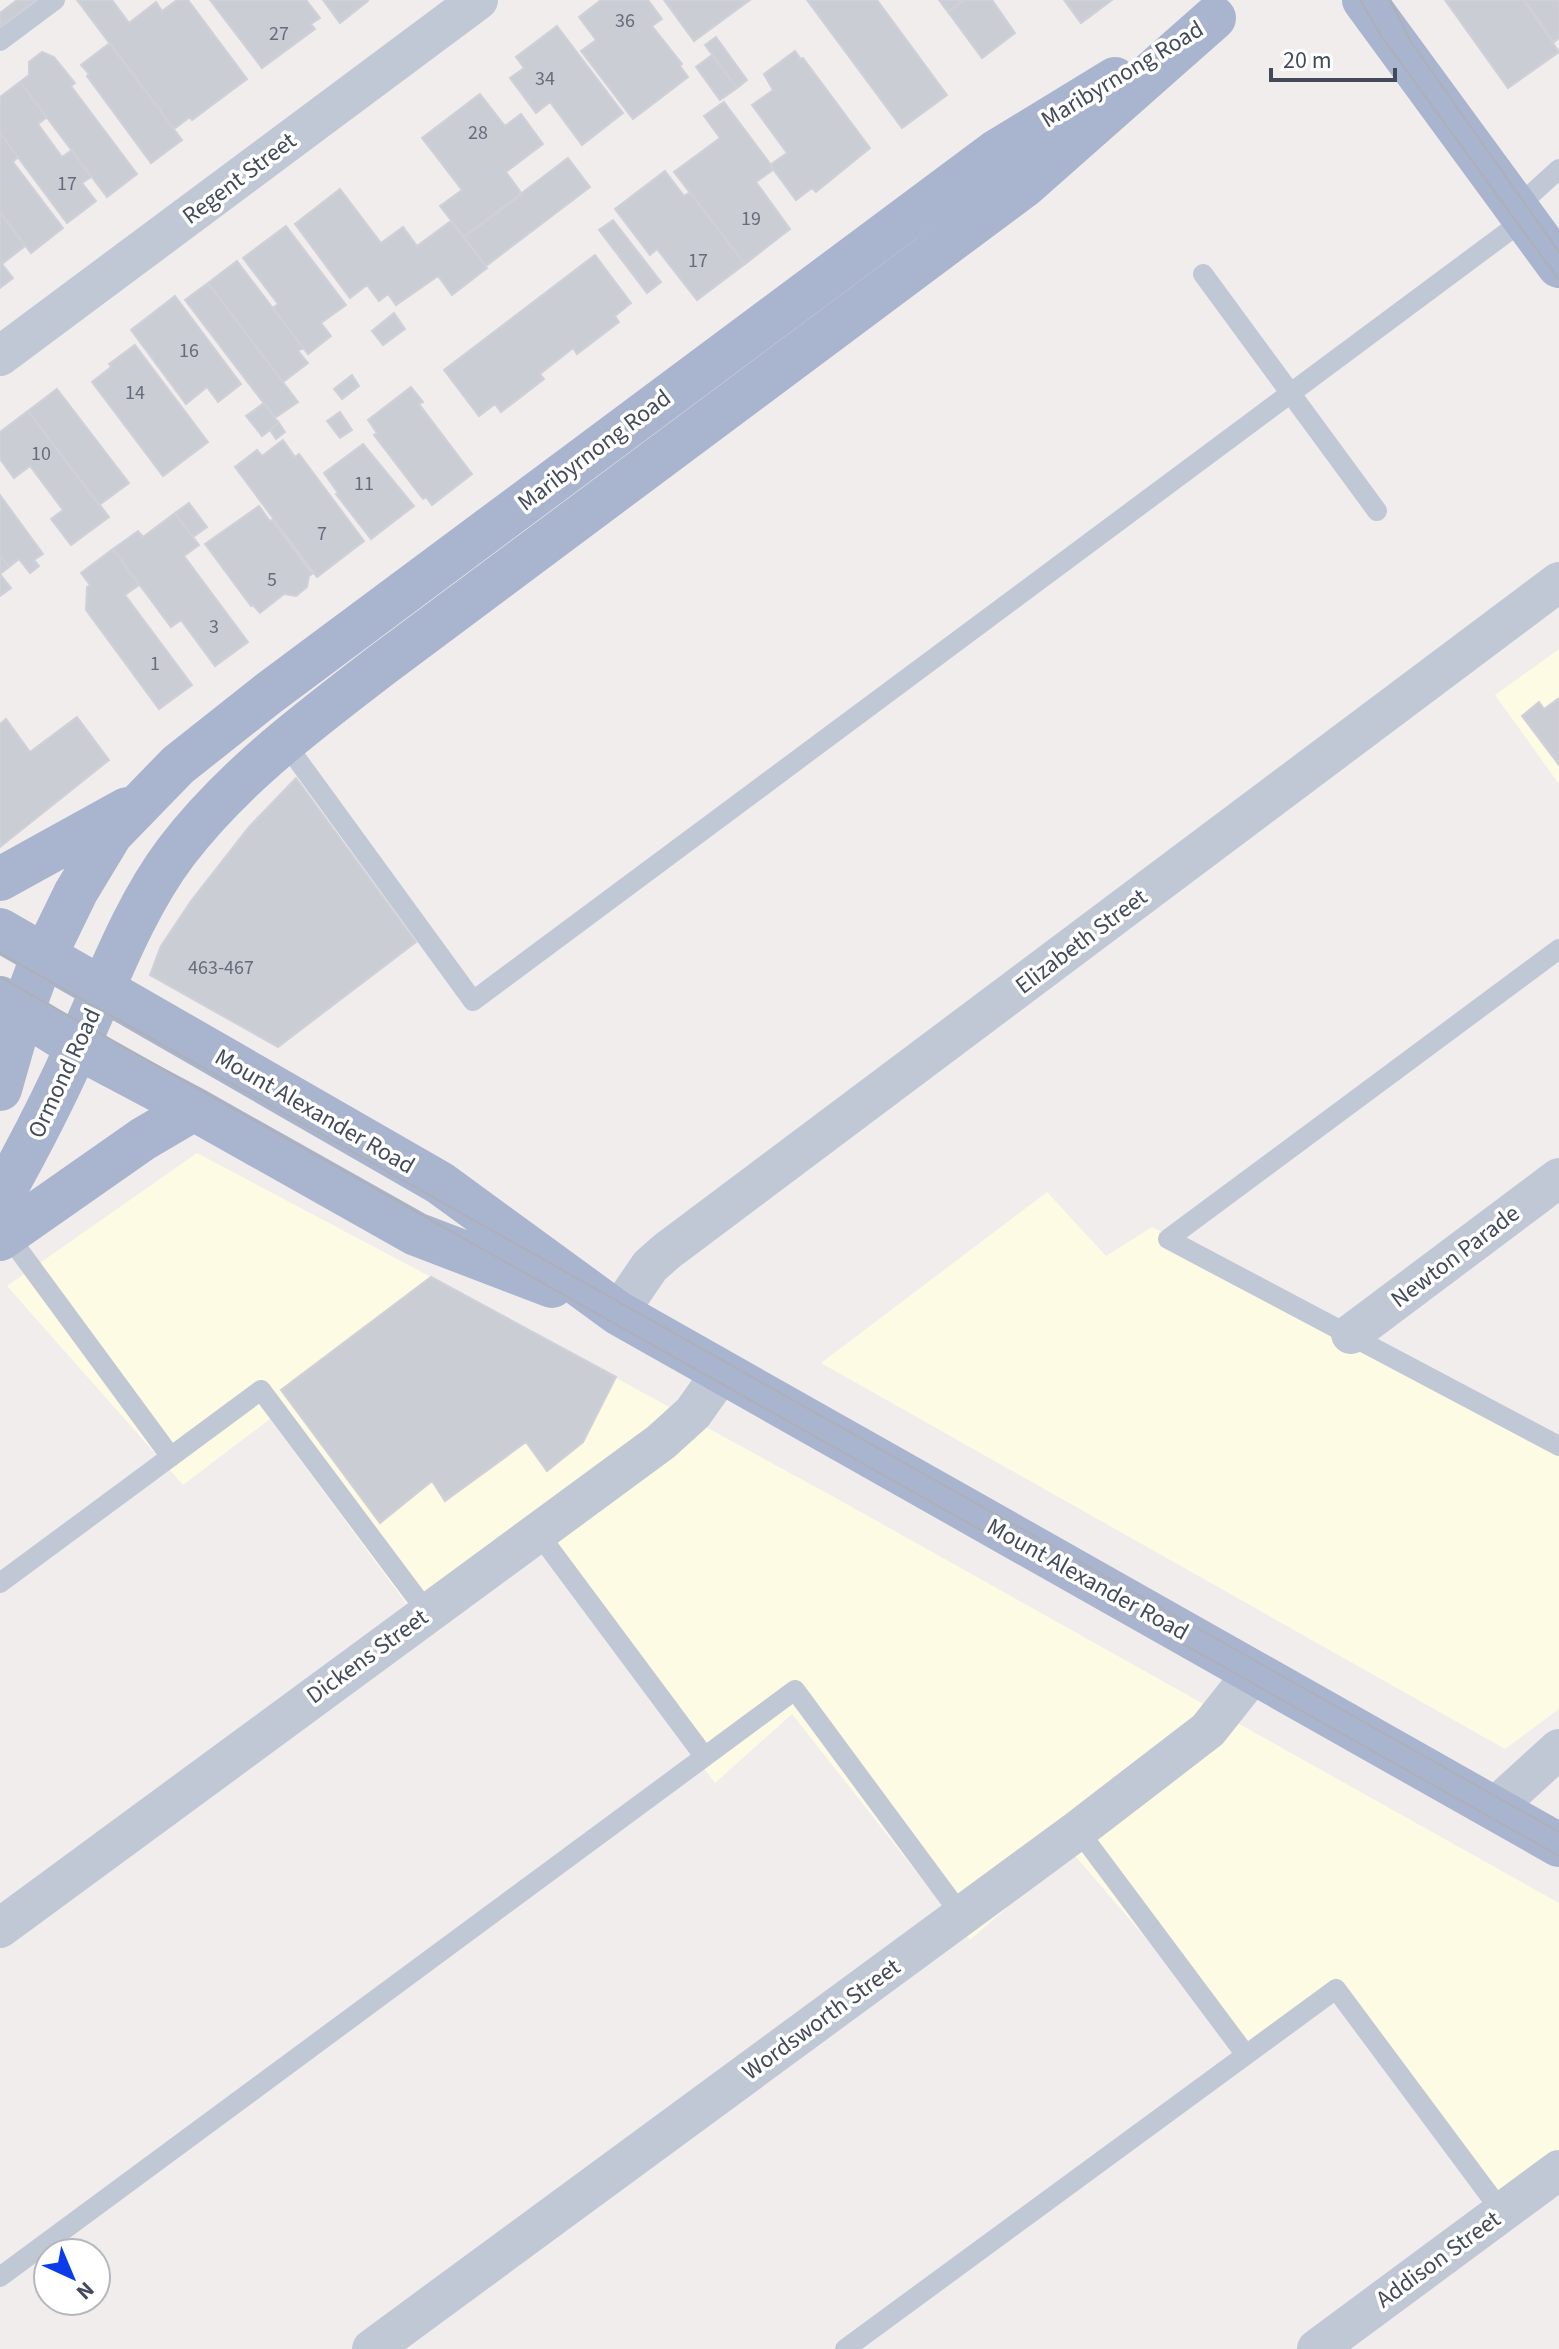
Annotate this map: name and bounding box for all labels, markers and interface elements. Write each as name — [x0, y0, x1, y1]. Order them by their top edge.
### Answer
house number: 36 — [615, 7, 635, 35]
street label: Maribyrnong Road — [1034, 12, 1210, 137]
house number: 27 — [269, 20, 289, 48]
scale bar — [1271, 32, 1395, 82]
text: 20 m — [1283, 43, 1332, 78]
house number: 34 — [535, 65, 555, 93]
house number: 28 — [468, 119, 488, 147]
street label: Regent Street — [175, 124, 304, 233]
house number: 17 — [57, 170, 77, 198]
house number: 19 — [741, 205, 761, 233]
house number: 17 — [688, 247, 708, 275]
house number: 16 — [179, 337, 199, 365]
house number: 14 — [125, 379, 145, 407]
street label: Maribyrnong Road — [510, 381, 678, 520]
house number: 10 — [31, 440, 51, 468]
house number: 11 — [354, 470, 374, 498]
house number: 7 — [317, 520, 327, 548]
house number: 5 — [267, 566, 277, 594]
house number: 3 — [209, 613, 219, 641]
house number: 1 — [150, 650, 160, 678]
street label: Elizabeth Street — [1008, 880, 1155, 1003]
house number: 463-467 — [188, 954, 254, 982]
street label: Ormond Road — [19, 1002, 110, 1144]
street label: Mount Alexander Road — [208, 1040, 421, 1183]
street label: Newton Parade — [1384, 1196, 1527, 1316]
street label: Mount Alexander Road — [980, 1509, 1195, 1650]
street label: Dickens Street — [299, 1600, 435, 1713]
street label: Wordsworth Street — [735, 1950, 908, 2089]
street label: Addison Street — [1369, 2202, 1508, 2317]
north arrow — [32, 2237, 112, 2317]
text: N — [69, 2274, 102, 2307]

